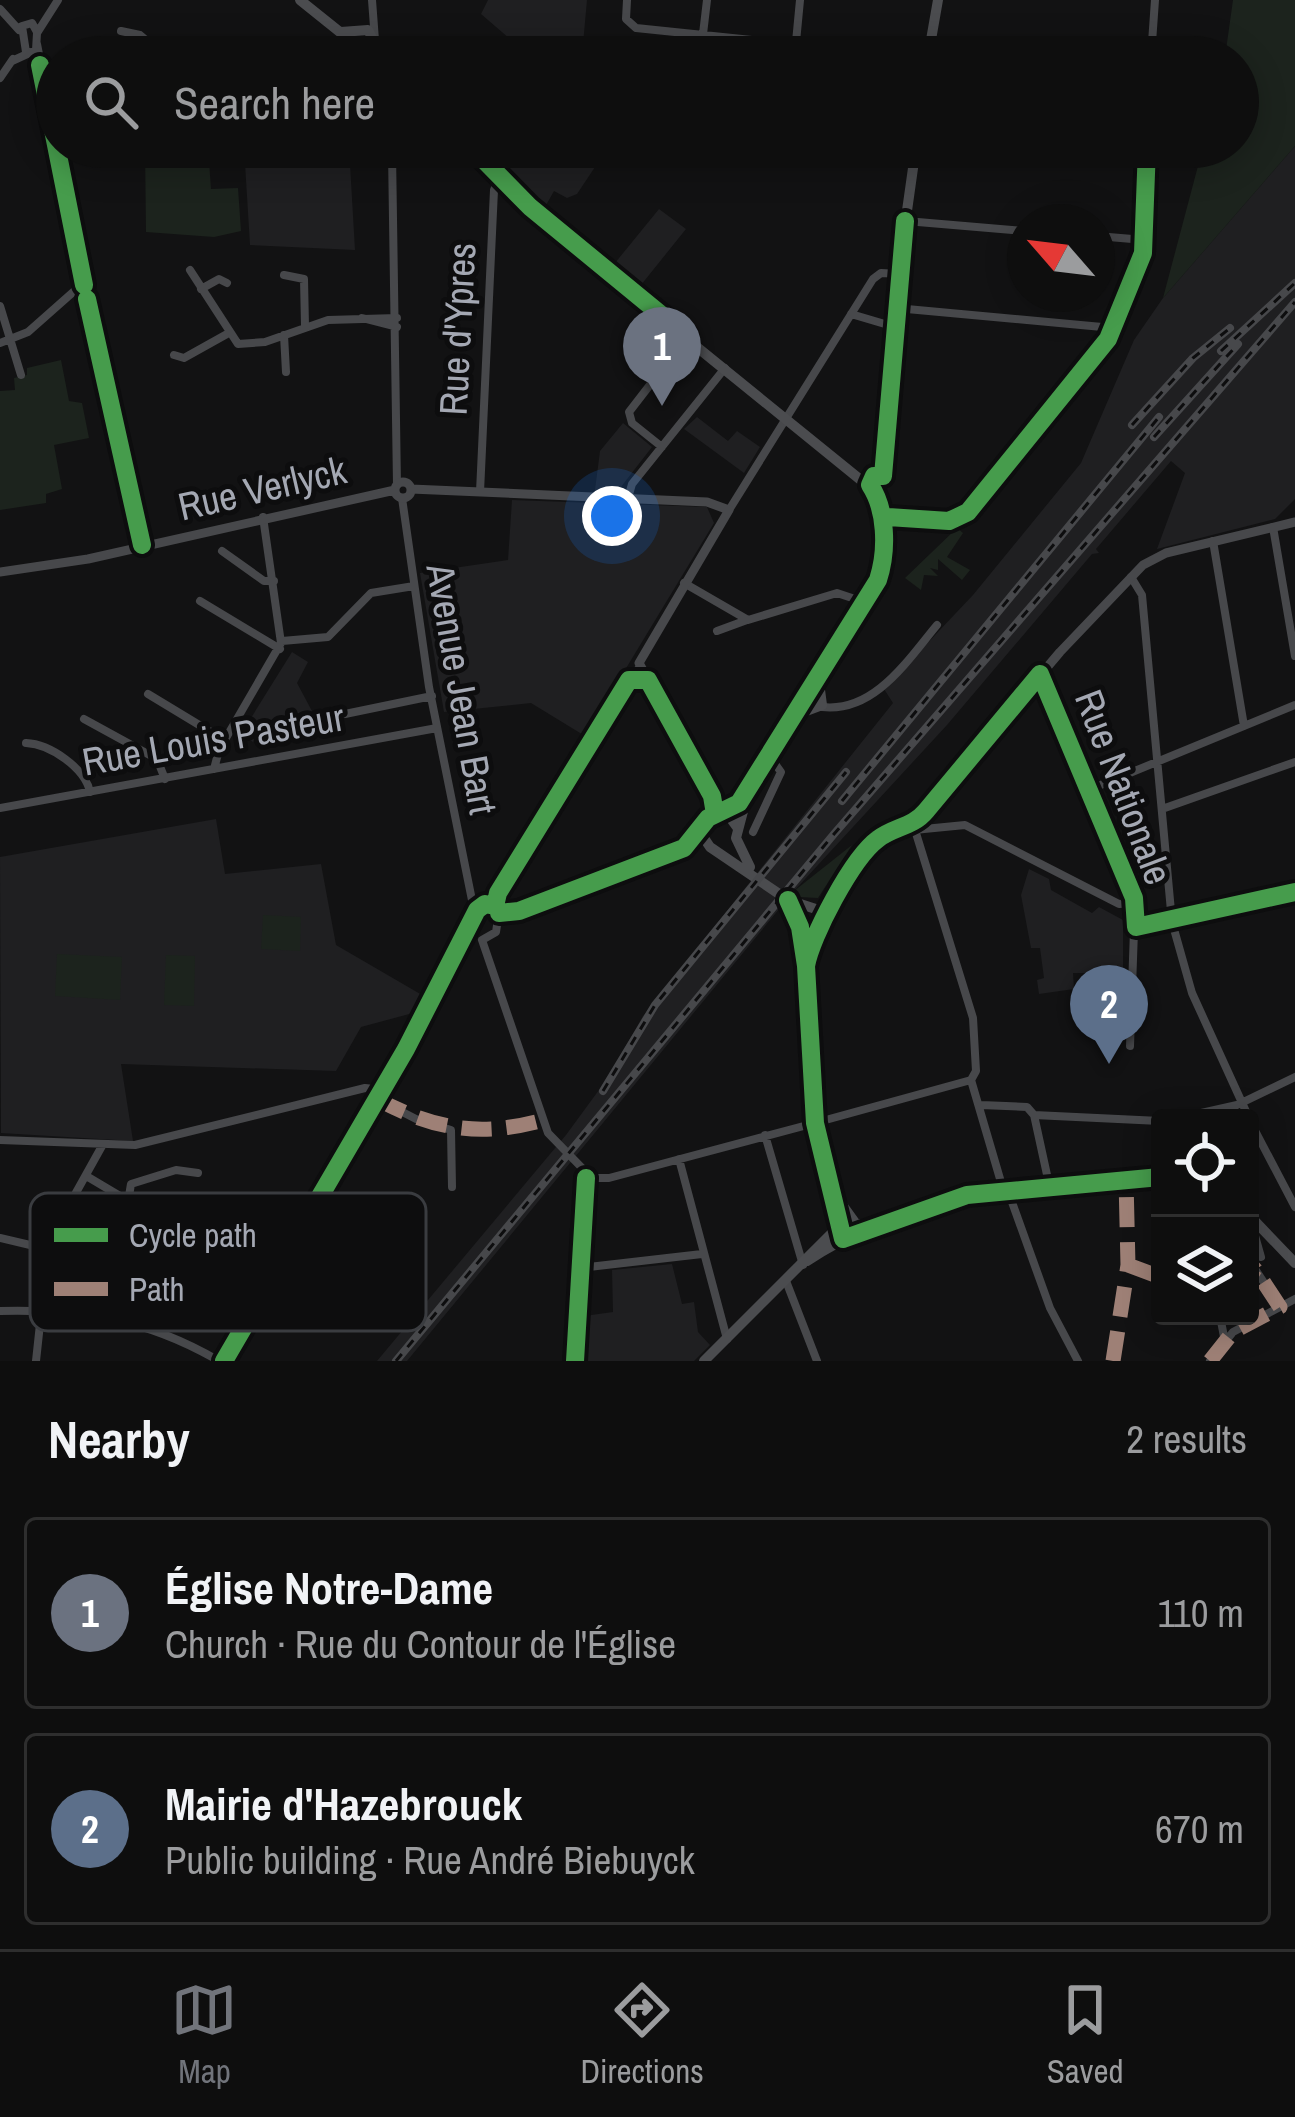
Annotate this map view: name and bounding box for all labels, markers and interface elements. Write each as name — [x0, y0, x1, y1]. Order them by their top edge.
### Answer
search box — [36, 36, 1259, 168]
icon: search — [78, 69, 144, 135]
text: Search here — [174, 72, 375, 133]
north arrow — [1007, 204, 1115, 312]
street label: Rue d'Ypres — [427, 241, 487, 417]
pin: 1 — [623, 307, 701, 406]
street label: Rue Verlyck — [173, 443, 352, 533]
your location — [582, 486, 642, 546]
street label: Avenue Jean Bart — [414, 559, 510, 819]
street label: Rue Nationale — [1063, 682, 1185, 892]
street label: Rue Louis Pasteur — [78, 690, 348, 788]
pin: 2 — [1070, 965, 1148, 1064]
map controls — [1151, 1109, 1259, 1325]
button: locate — [1151, 1109, 1259, 1217]
legend — [30, 1193, 426, 1331]
text: Cycle path — [129, 1213, 257, 1257]
button: layers — [1151, 1217, 1259, 1325]
text: Path — [129, 1267, 185, 1311]
text: Nearby — [48, 1405, 190, 1474]
text: 2 results — [1126, 1413, 1247, 1465]
text: Église Notre-Dame — [165, 1557, 493, 1618]
text: 1 — [81, 1587, 99, 1639]
text: 110 m — [1157, 1587, 1244, 1639]
text: Church · Rue du Contour de l'Église — [165, 1618, 676, 1670]
text: Mairie d'Hazebrouck — [165, 1773, 522, 1834]
text: 2 — [81, 1803, 99, 1855]
text: 670 m — [1155, 1803, 1244, 1855]
text: Public building · Rue André Biebuyck — [165, 1834, 695, 1886]
tab: Map — [171, 1977, 237, 2093]
tab: Directions — [580, 1977, 704, 2093]
tab: Saved — [1047, 1977, 1123, 2093]

